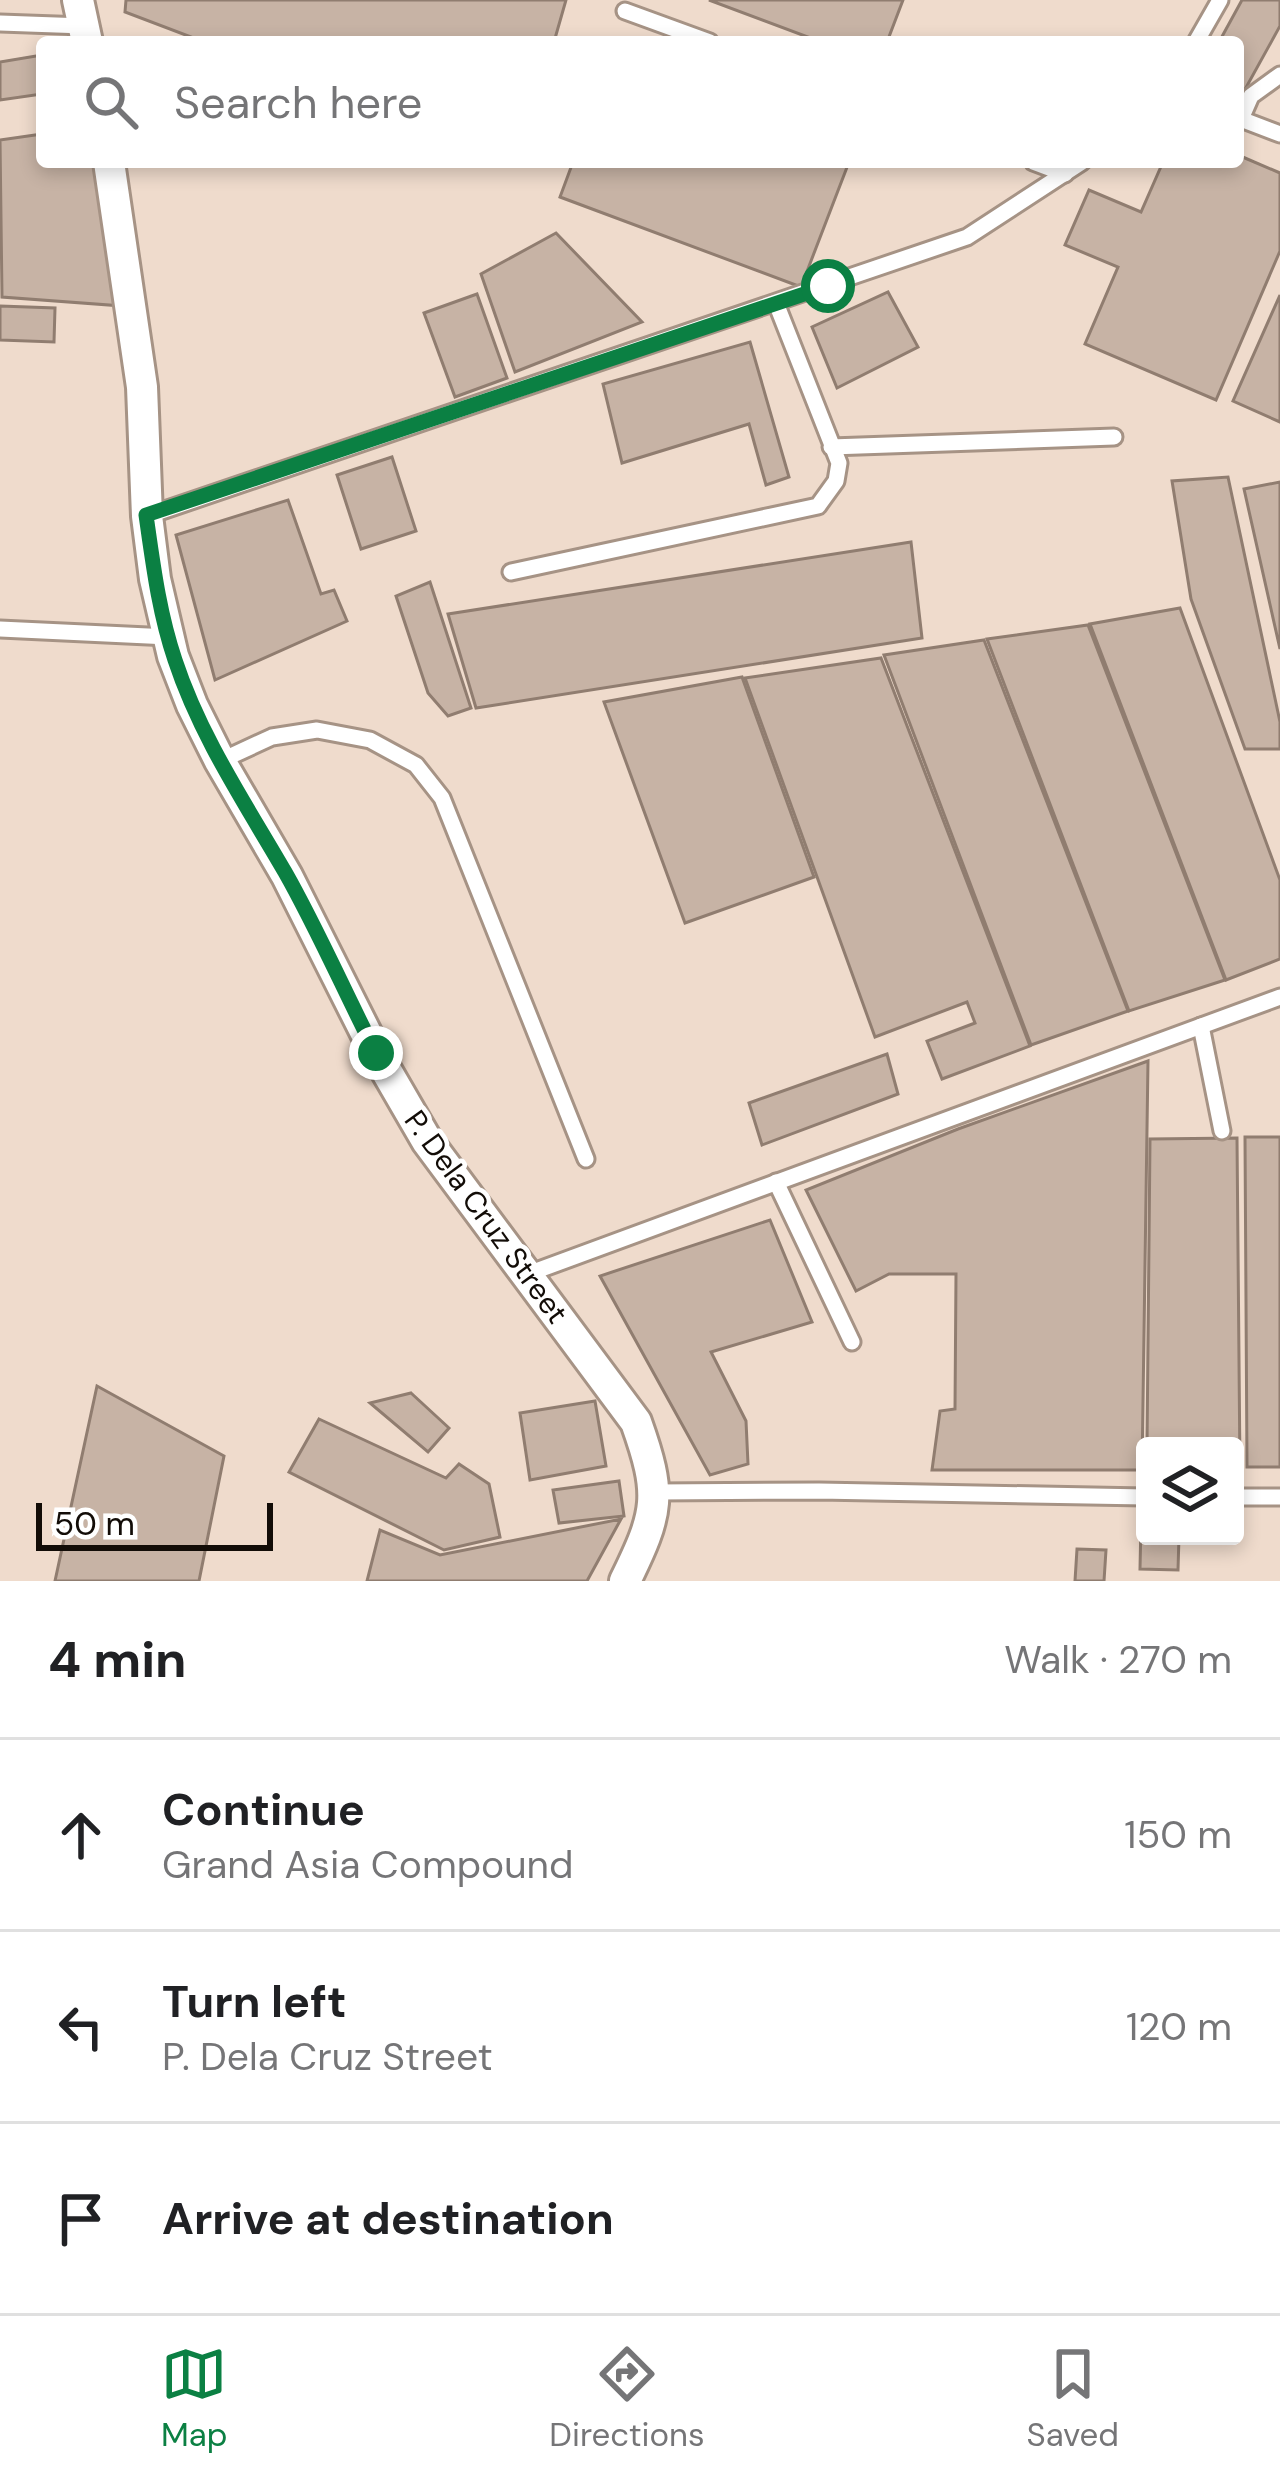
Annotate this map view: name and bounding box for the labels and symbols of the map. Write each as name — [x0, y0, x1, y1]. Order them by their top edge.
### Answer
route start — [801, 259, 855, 313]
route end — [349, 1026, 403, 1080]
street label: P. Dela Cruz Street — [396, 1102, 577, 1331]
scale bar — [36, 1497, 273, 1550]

